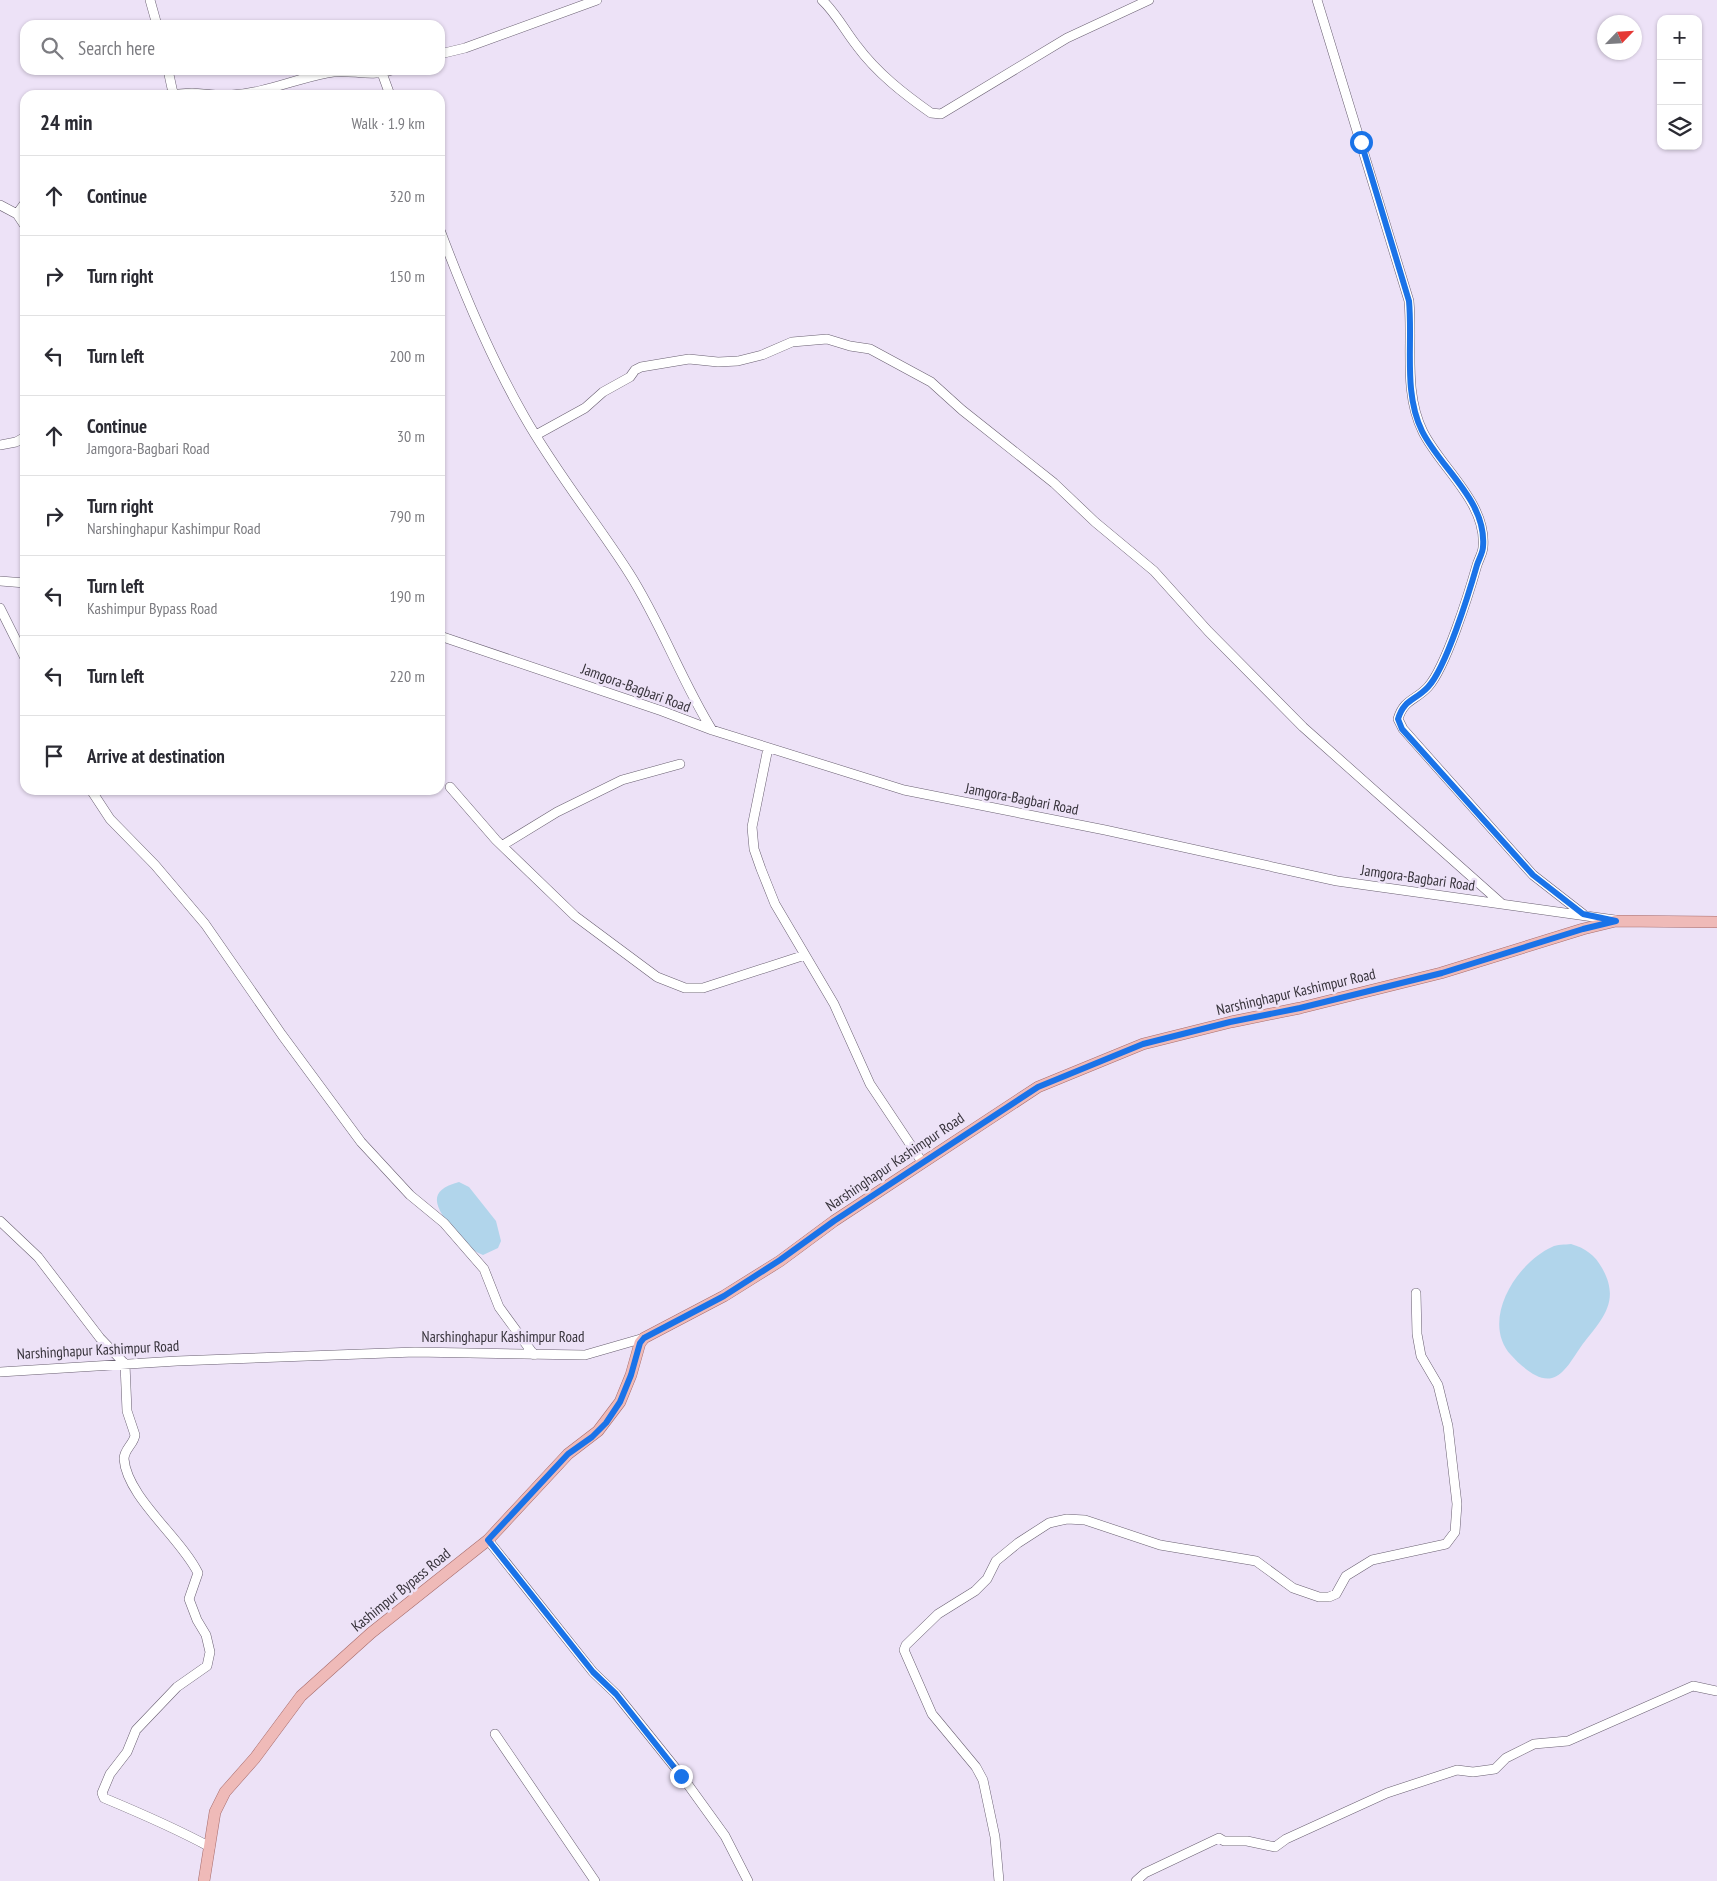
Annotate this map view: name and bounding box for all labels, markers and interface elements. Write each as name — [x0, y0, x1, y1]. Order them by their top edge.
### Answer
north arrow — [1597, 15, 1642, 60]
map controls — [1657, 15, 1702, 150]
button: + — [1657, 15, 1702, 60]
search box — [20, 20, 445, 75]
icon: search — [38, 34, 66, 62]
text: Search here — [78, 36, 155, 60]
button: − — [1657, 60, 1702, 105]
button: layers — [1657, 105, 1702, 150]
text: 24 min — [40, 109, 92, 136]
text: Walk · 1.9 km — [351, 113, 425, 133]
route start — [1350, 131, 1373, 154]
icon: ahead — [40, 182, 68, 210]
text: Continue — [87, 184, 147, 208]
text: 320 m — [390, 186, 425, 206]
icon: right — [40, 262, 68, 290]
text: Turn right — [87, 264, 153, 288]
text: 150 m — [390, 266, 425, 286]
icon: left — [40, 342, 68, 370]
text: Turn left — [87, 344, 144, 368]
text: 200 m — [390, 346, 425, 366]
text: Continue — [87, 414, 147, 438]
icon: ahead — [40, 422, 68, 450]
text: 30 m — [397, 426, 425, 446]
text: Jamgora-Bagbari Road — [87, 438, 210, 458]
text: Turn right — [87, 494, 153, 518]
icon: right — [40, 502, 68, 530]
text: 790 m — [390, 506, 425, 526]
text: Narshinghapur Kashimpur Road — [87, 518, 261, 538]
text: Turn left — [87, 574, 144, 598]
icon: left — [40, 582, 68, 610]
text: 190 m — [390, 586, 425, 606]
text: Kashimpur Bypass Road — [87, 598, 217, 618]
street label: Jamgora-Bagbari Road — [578, 659, 693, 716]
icon: left — [40, 662, 68, 690]
text: Turn left — [87, 664, 144, 688]
text: 220 m — [390, 666, 425, 686]
icon: arrive — [40, 742, 68, 770]
text: Arrive at destination — [87, 744, 225, 768]
street label: Jamgora-Bagbari Road — [963, 778, 1080, 819]
street label: Jamgora-Bagbari Road — [1359, 860, 1476, 895]
street label: Narshinghapur Kashimpur Road — [1214, 964, 1377, 1019]
street label: Narshinghapur Kashimpur Road — [822, 1108, 968, 1215]
street label: Narshinghapur Kashimpur Road — [422, 1327, 584, 1346]
street label: Narshinghapur Kashimpur Road — [16, 1336, 180, 1363]
street label: Kashimpur Bypass Road — [347, 1544, 454, 1635]
route end — [670, 1765, 693, 1788]

